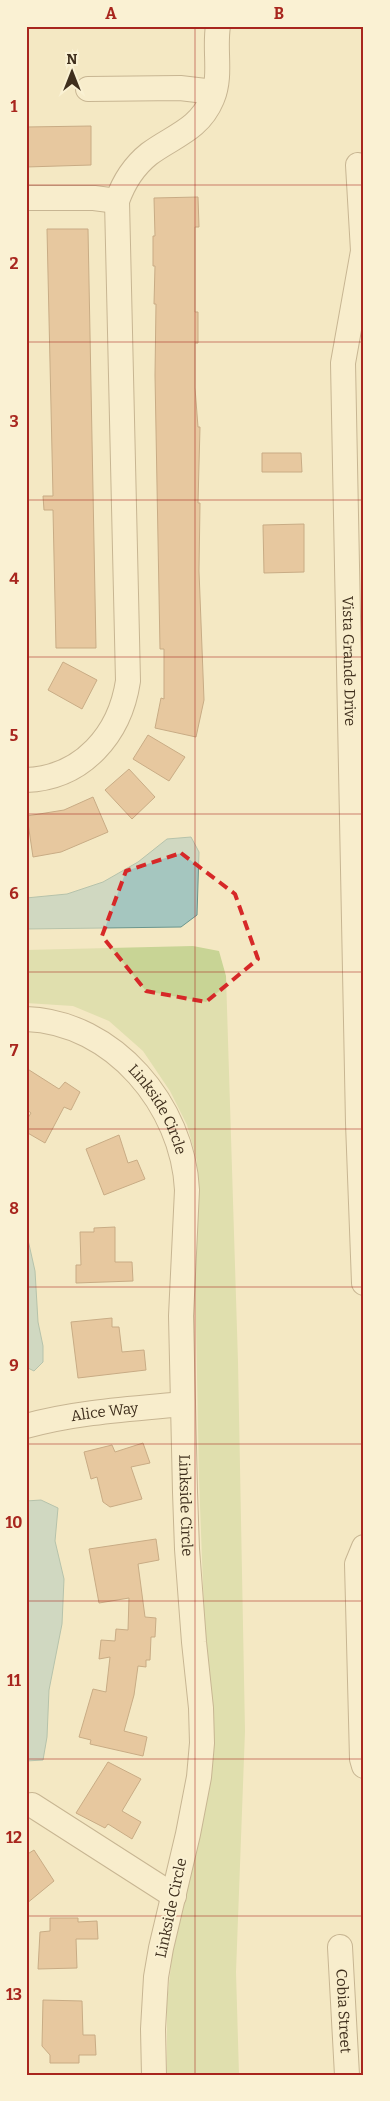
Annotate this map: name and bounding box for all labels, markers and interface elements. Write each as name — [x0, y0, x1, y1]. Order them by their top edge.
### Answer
text: A — [105, 4, 117, 23]
text: B — [274, 4, 284, 23]
north arrow — [48, 48, 98, 98]
text: N — [67, 51, 78, 68]
text: 1 — [11, 97, 18, 116]
text: 2 — [9, 254, 19, 273]
text: 3 — [9, 412, 19, 431]
text: 4 — [9, 569, 19, 588]
street label: Vista Grande Drive — [339, 596, 359, 726]
text: 5 — [10, 726, 19, 745]
text: 6 — [9, 884, 19, 903]
text: 7 — [10, 1041, 19, 1060]
street label: Linkside Circle — [125, 1060, 190, 1156]
text: 8 — [9, 1199, 19, 1218]
text: 9 — [9, 1356, 19, 1375]
street label: Alice Way — [70, 1399, 139, 1425]
street label: Linkside Circle — [175, 1454, 197, 1557]
text: 10 — [5, 1513, 23, 1532]
text: 11 — [7, 1671, 21, 1690]
text: 12 — [6, 1828, 22, 1847]
street label: Linkside Circle — [152, 1856, 190, 1960]
street label: Cobia Street — [332, 1968, 355, 2054]
text: 13 — [6, 1985, 22, 2004]

